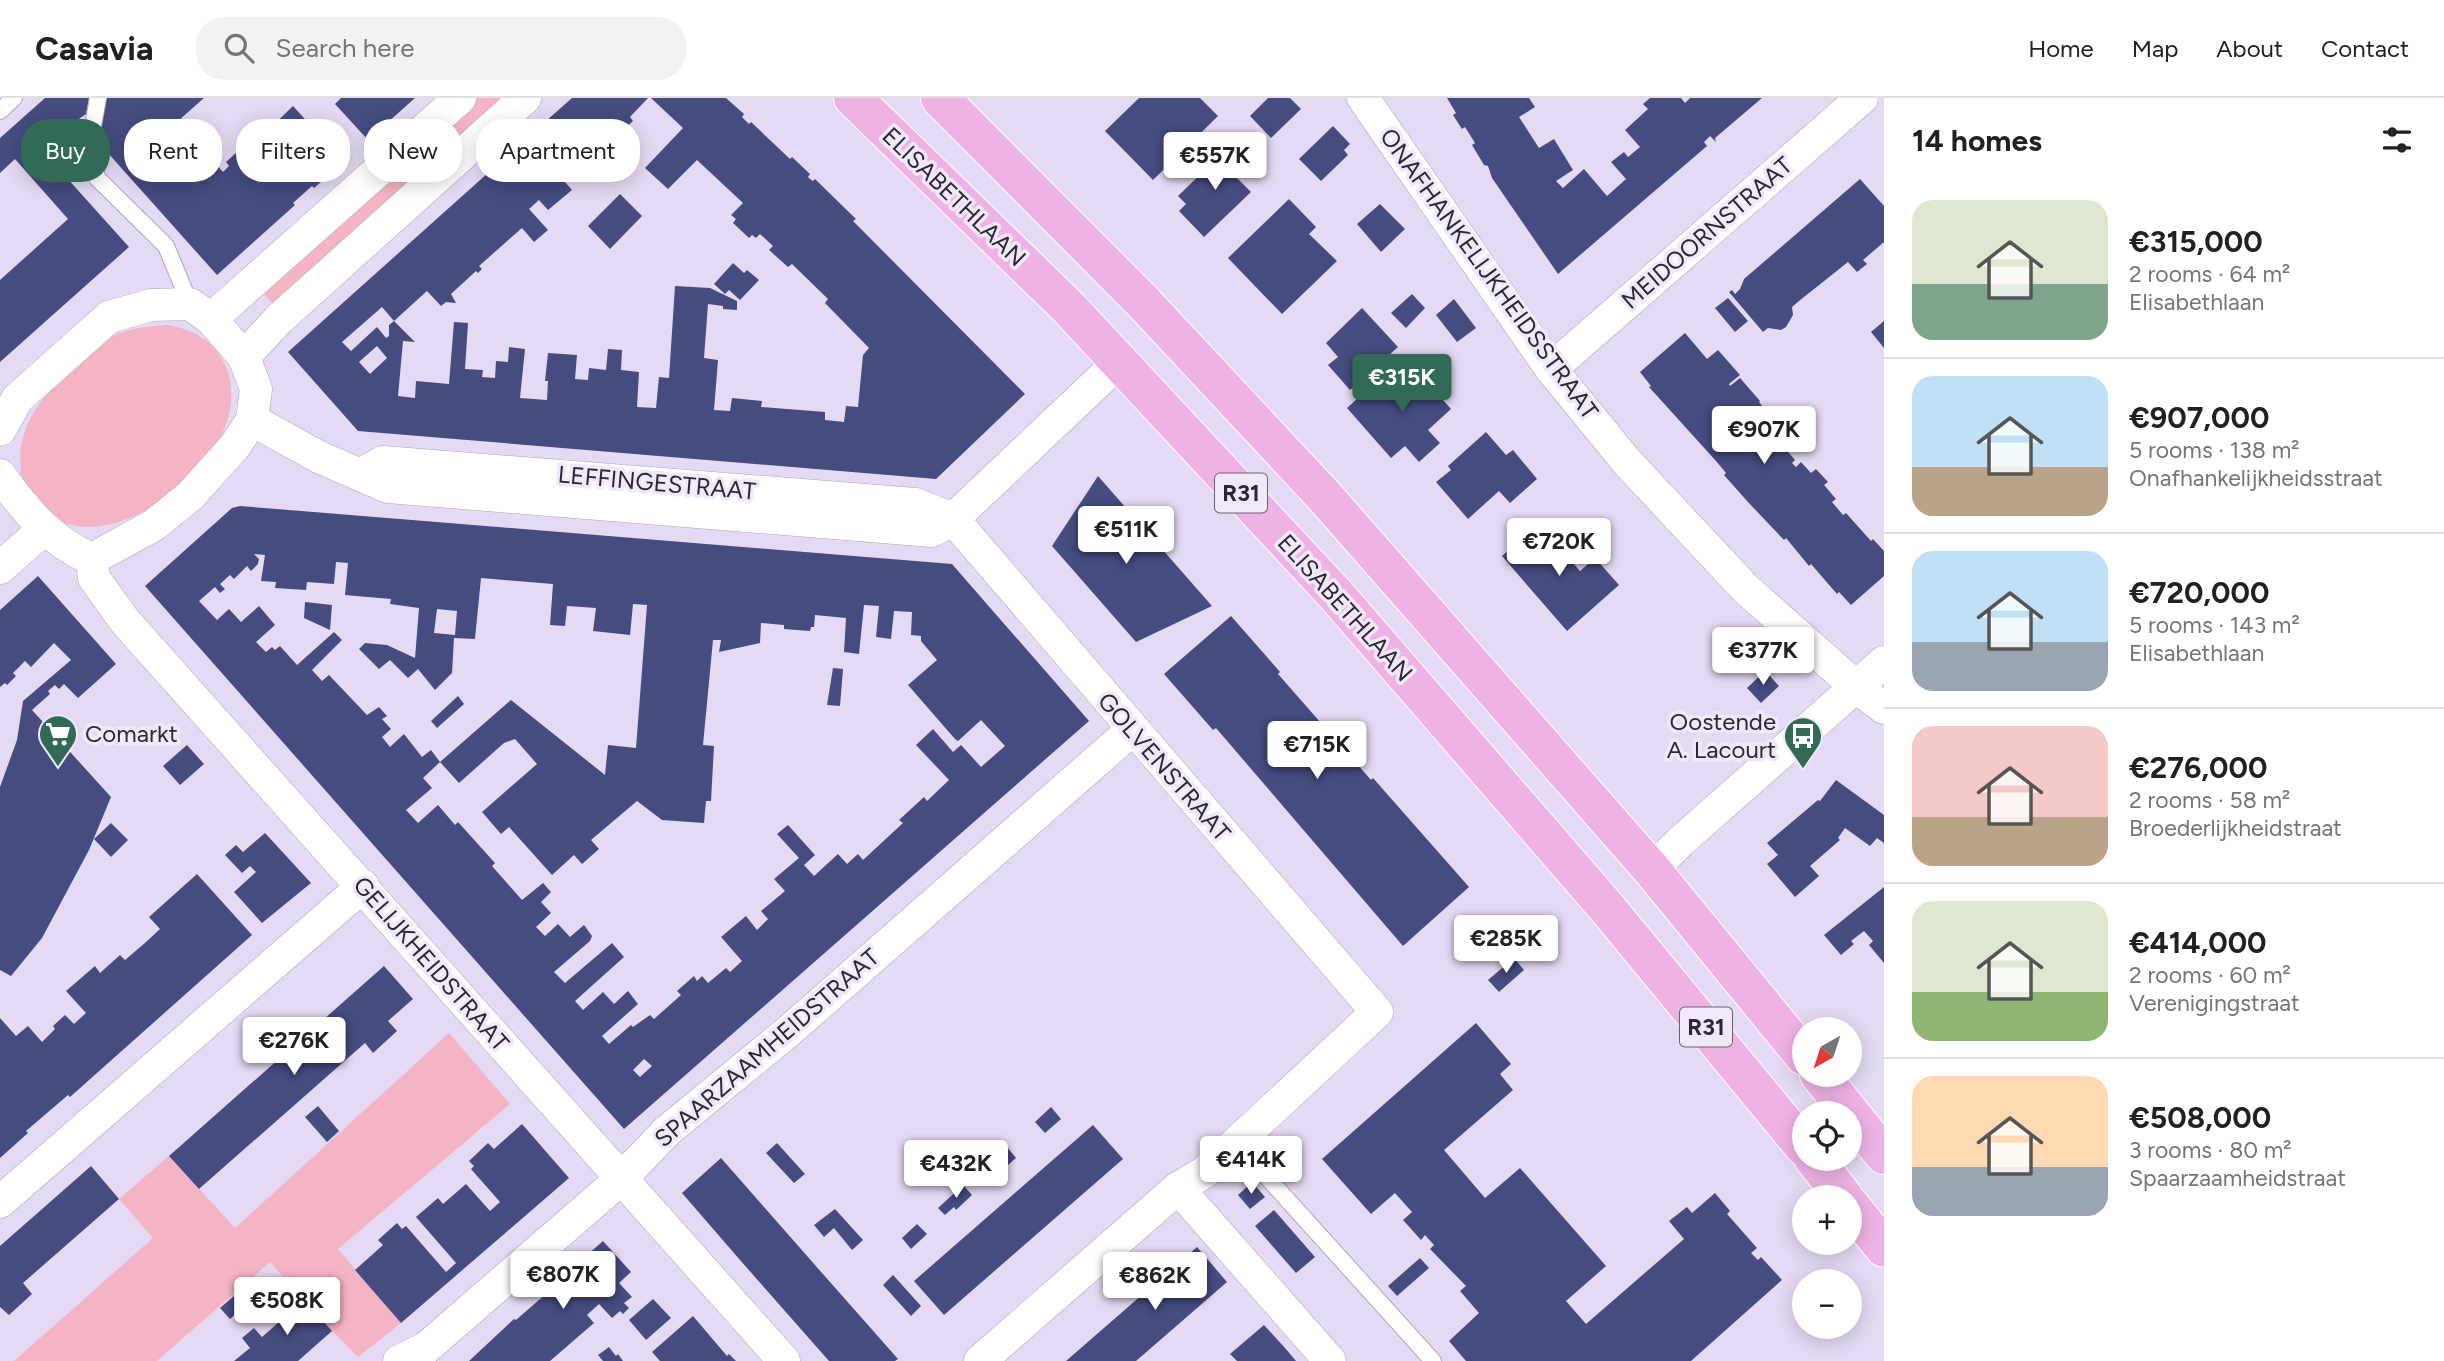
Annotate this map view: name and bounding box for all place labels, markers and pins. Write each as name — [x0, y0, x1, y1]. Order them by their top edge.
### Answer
pin: €557K — [1166, 132, 1264, 192]
pin: €315K — [1353, 354, 1451, 414]
pin: €907K — [1715, 406, 1813, 466]
pin: €511K — [1077, 506, 1175, 566]
pin: €720K — [1510, 518, 1608, 578]
pin: €377K — [1714, 628, 1812, 687]
place label: Oostende A. Lacourt — [1667, 707, 1776, 764]
supermarket icon: Comarkt — [37, 713, 79, 768]
bus stop icon: Oostende A. Lacourt — [1782, 715, 1824, 770]
place label: Comarkt — [85, 719, 178, 748]
pin: €715K — [1268, 722, 1366, 781]
pin: €285K — [1457, 916, 1555, 975]
pin: €276K — [245, 1018, 343, 1077]
pin: €414K — [1202, 1136, 1300, 1196]
pin: €432K — [907, 1140, 1005, 1200]
pin: €807K — [514, 1252, 612, 1311]
pin: €862K — [1106, 1252, 1204, 1312]
pin: €508K — [238, 1278, 336, 1337]

